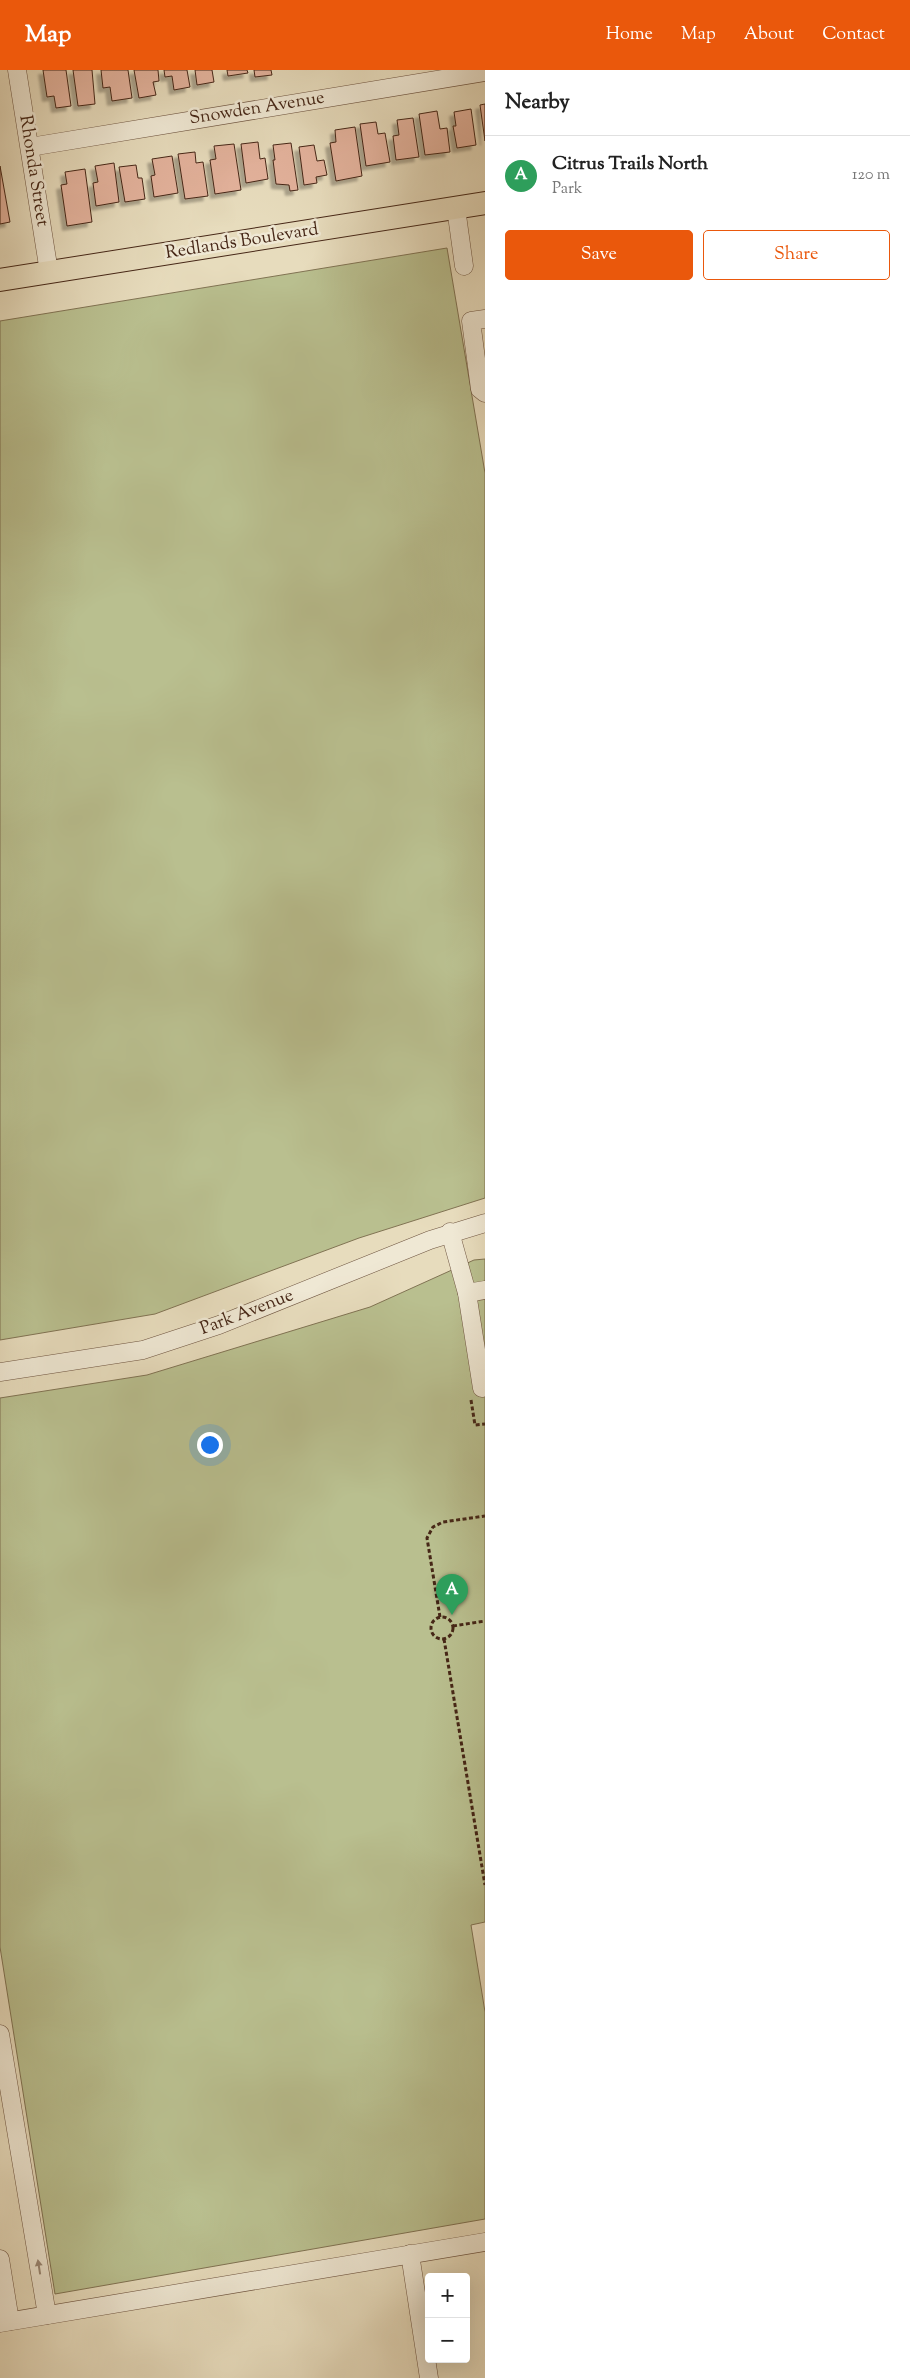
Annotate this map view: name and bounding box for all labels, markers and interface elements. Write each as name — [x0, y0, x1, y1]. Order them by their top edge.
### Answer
text: Map — [25, 18, 71, 52]
text: Home — [606, 22, 653, 48]
text: Map — [681, 22, 716, 48]
text: About — [744, 22, 794, 48]
text: Contact — [822, 22, 885, 48]
street label: Snowden Avenue — [188, 85, 326, 133]
text: Nearby — [505, 88, 570, 118]
street label: Rhonda Street — [11, 113, 55, 229]
text: Citrus Trails North — [552, 151, 708, 178]
text: A — [515, 164, 528, 187]
text: 120 m — [852, 164, 890, 187]
text: Park — [552, 178, 583, 201]
street label: Redlands Boulevard — [164, 217, 320, 267]
button: Save — [505, 230, 693, 280]
button: Share — [703, 230, 890, 280]
street label: Park Avenue — [196, 1283, 298, 1343]
your location — [197, 1432, 223, 1458]
pin: A — [436, 1574, 468, 1615]
one-way arrow — [34, 2258, 42, 2274]
map controls — [425, 2273, 470, 2363]
button: + — [425, 2273, 470, 2318]
button: − — [425, 2318, 470, 2363]

